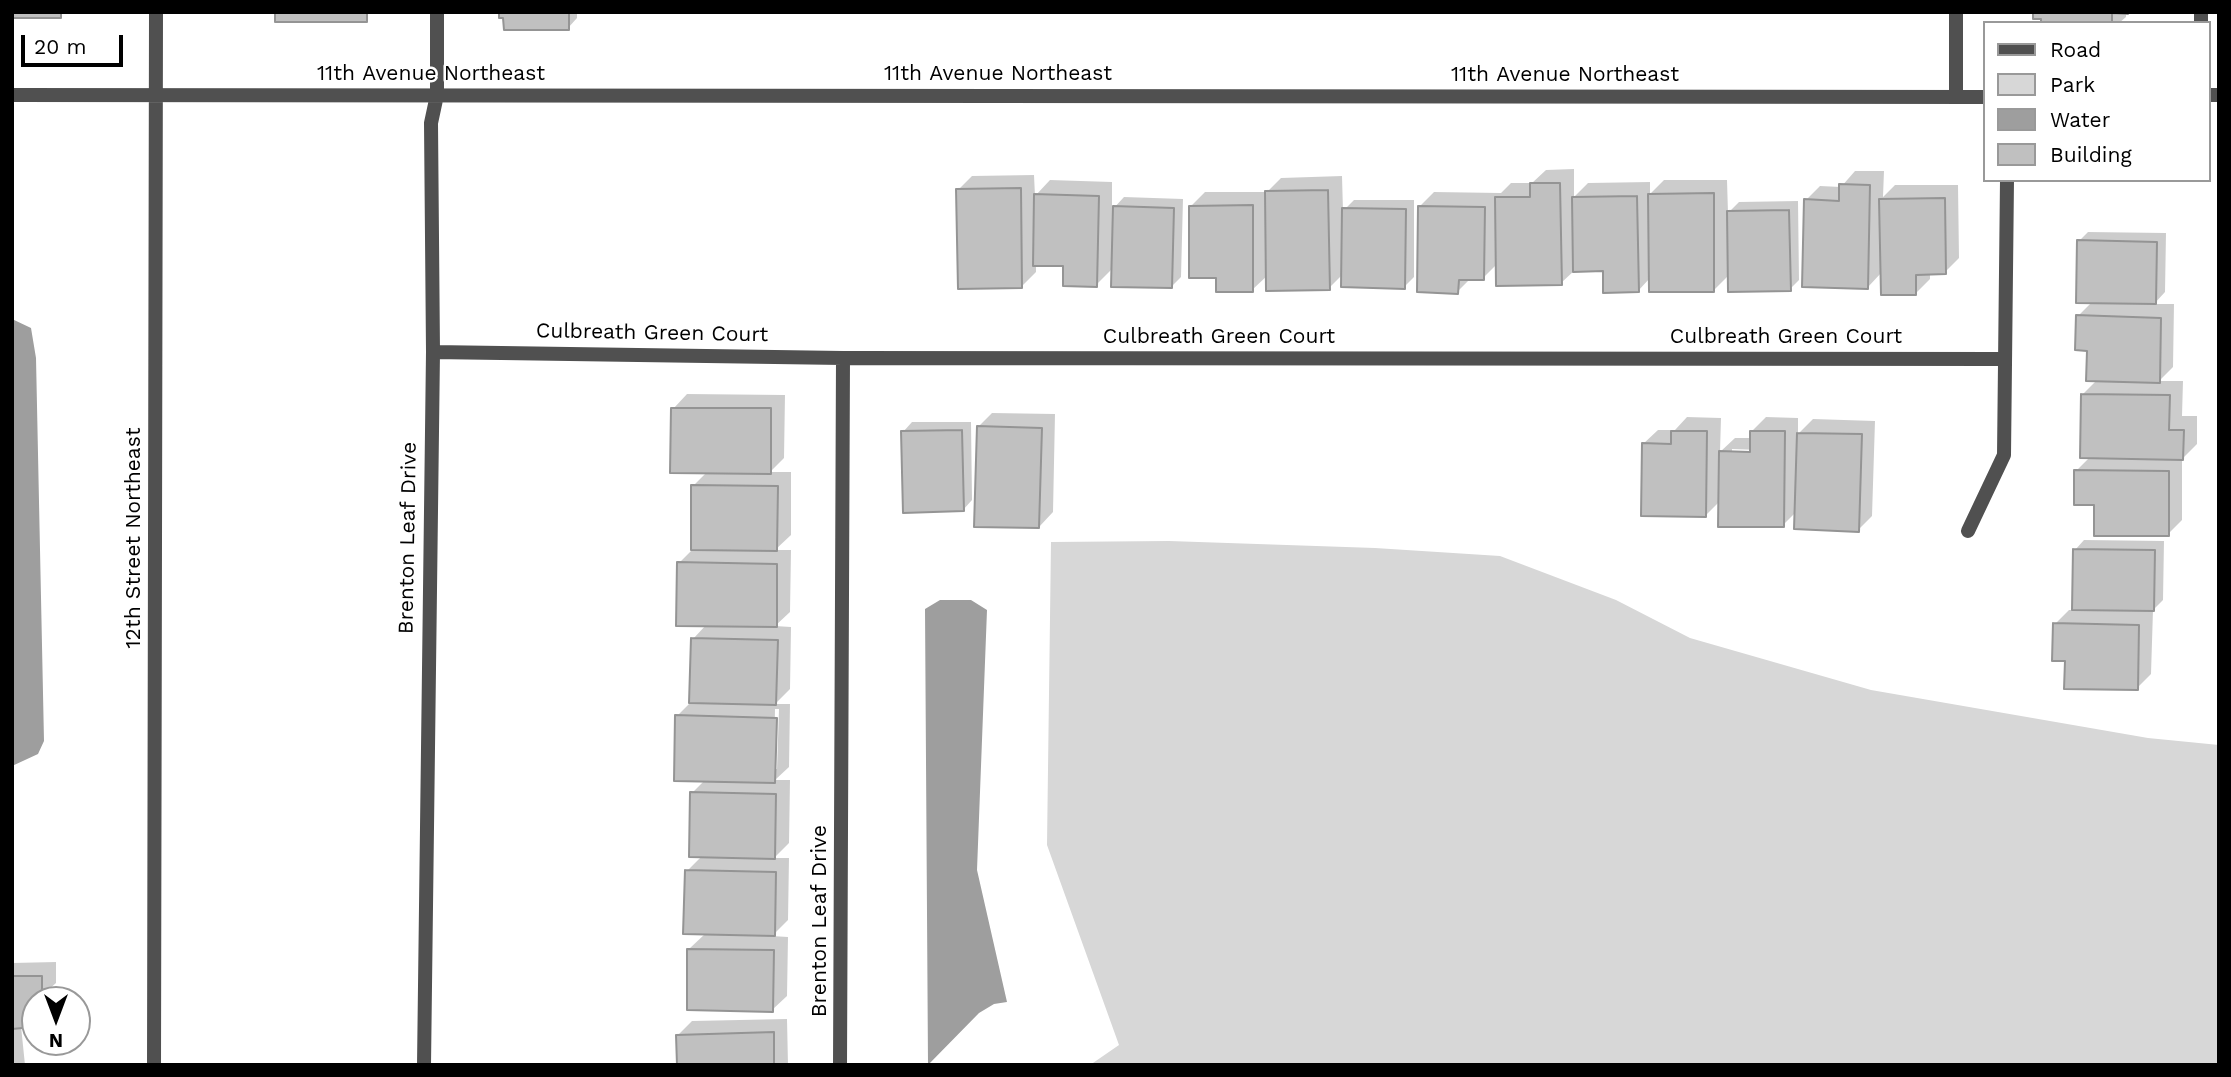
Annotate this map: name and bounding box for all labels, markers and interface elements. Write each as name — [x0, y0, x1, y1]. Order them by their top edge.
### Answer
scale bar — [24, 21, 126, 65]
legend — [1982, 21, 2210, 182]
text: 20 m — [34, 34, 86, 59]
text: Road — [2050, 37, 2101, 62]
street label: 11th Avenue Northeast — [317, 61, 545, 87]
street label: 11th Avenue Northeast — [884, 61, 1112, 87]
street label: 11th Avenue Northeast — [1451, 62, 1679, 88]
text: Park — [2050, 72, 2095, 97]
text: Water — [2050, 107, 2110, 132]
text: Building — [2050, 142, 2132, 167]
street label: Culbreath Green Court — [536, 318, 768, 348]
street label: Culbreath Green Court — [1103, 324, 1335, 350]
street label: Culbreath Green Court — [1670, 324, 1902, 350]
street label: 12th Street Northeast — [121, 427, 147, 649]
street label: Brenton Leaf Drive — [394, 442, 422, 634]
street label: Brenton Leaf Drive — [807, 825, 833, 1017]
north arrow — [21, 986, 91, 1056]
text: N — [49, 1029, 63, 1052]

